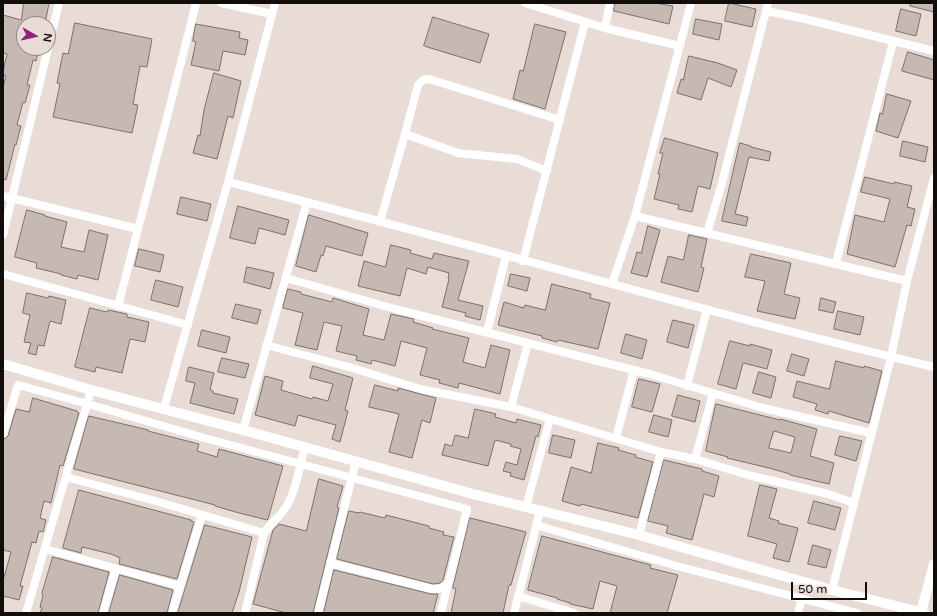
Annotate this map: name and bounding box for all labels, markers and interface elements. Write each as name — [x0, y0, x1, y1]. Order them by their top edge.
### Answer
north arrow — [16, 16, 56, 56]
text: N — [40, 32, 54, 43]
scale bar — [793, 574, 869, 600]
text: 50 m — [798, 582, 827, 596]

